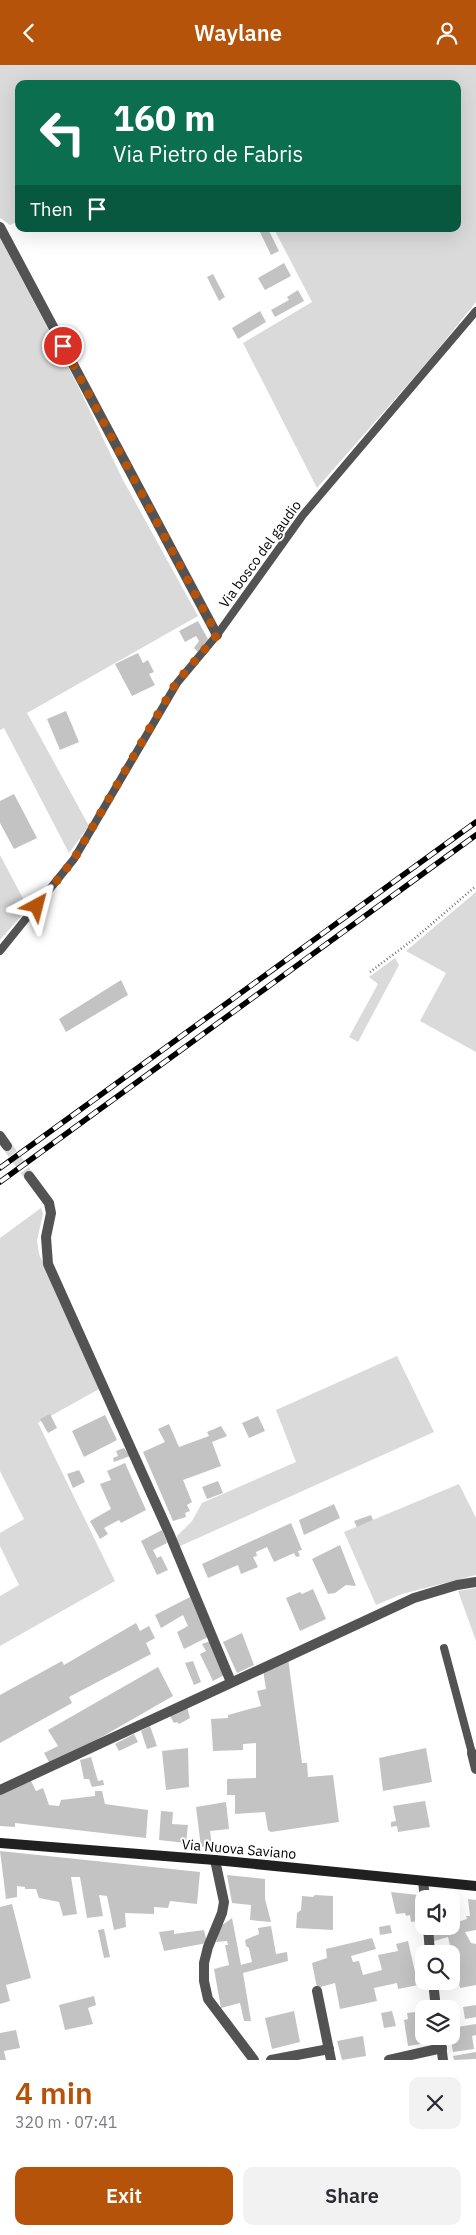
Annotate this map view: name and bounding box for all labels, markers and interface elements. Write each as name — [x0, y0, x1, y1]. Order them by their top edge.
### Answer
text: Waylane — [194, 18, 282, 47]
icon: back — [15, 19, 43, 47]
icon: person — [433, 19, 461, 47]
text: 160 m — [113, 95, 216, 141]
icon: left — [30, 100, 95, 165]
text: Via Pietro de Fabris — [113, 139, 303, 168]
icon: arrive — [83, 195, 111, 223]
text: Then — [30, 197, 73, 221]
pin — [42, 325, 84, 367]
icon: arrive — [49, 332, 77, 360]
street label: Via bosco del gaudio — [215, 496, 305, 611]
position arrow — [10, 879, 62, 931]
street label: Via Nuova Saviano — [181, 1835, 297, 1863]
map controls — [415, 1890, 460, 2045]
button: sound — [415, 1890, 460, 1935]
button: search — [415, 1945, 460, 1990]
button: layers — [415, 2000, 460, 2045]
text: 4 min — [15, 2073, 93, 2112]
button: close — [409, 2077, 461, 2129]
text: 320 m · 07:41 — [15, 2112, 117, 2132]
button: Exit — [15, 2167, 233, 2225]
button: Share — [243, 2167, 461, 2225]

